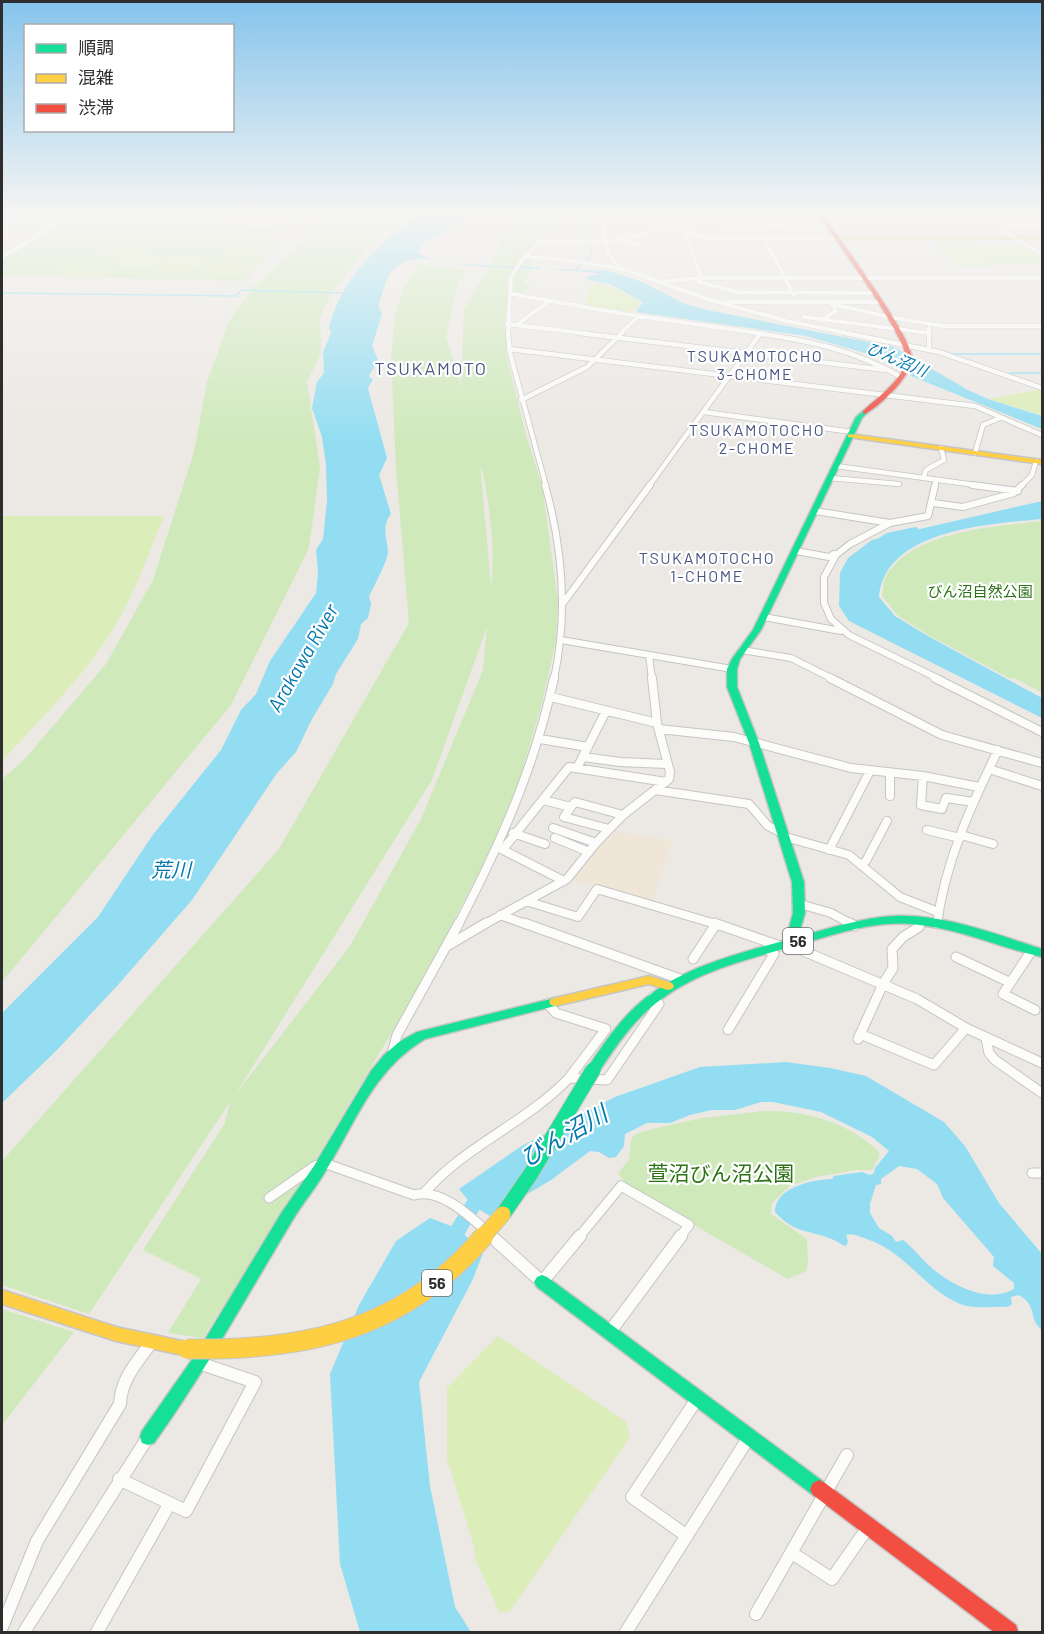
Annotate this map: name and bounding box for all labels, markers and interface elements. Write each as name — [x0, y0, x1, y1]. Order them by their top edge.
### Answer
legend — [24, 24, 234, 132]
text: 順調 — [78, 36, 114, 58]
text: 混雑 — [78, 66, 114, 88]
text: 渋滞 — [78, 96, 114, 118]
water label: びん沼川 — [864, 337, 932, 381]
district label: TSUKAMOTOCHO 3-CHOME — [687, 346, 823, 383]
district label: TSUKAMOTO — [375, 357, 487, 379]
district label: TSUKAMOTOCHO 2-CHOME — [689, 420, 825, 457]
district label: TSUKAMOTOCHO 1-CHOME — [639, 548, 775, 585]
park label: びん沼自然公園 — [927, 582, 1033, 600]
water label: Arakawa River — [262, 599, 343, 716]
water label: 荒川 — [151, 857, 193, 881]
road number: 56 — [783, 928, 813, 954]
water label: びん沼川 — [514, 1097, 615, 1171]
park label: 萱沼びん沼公園 — [648, 1160, 795, 1185]
road number: 56 — [422, 1270, 452, 1296]

